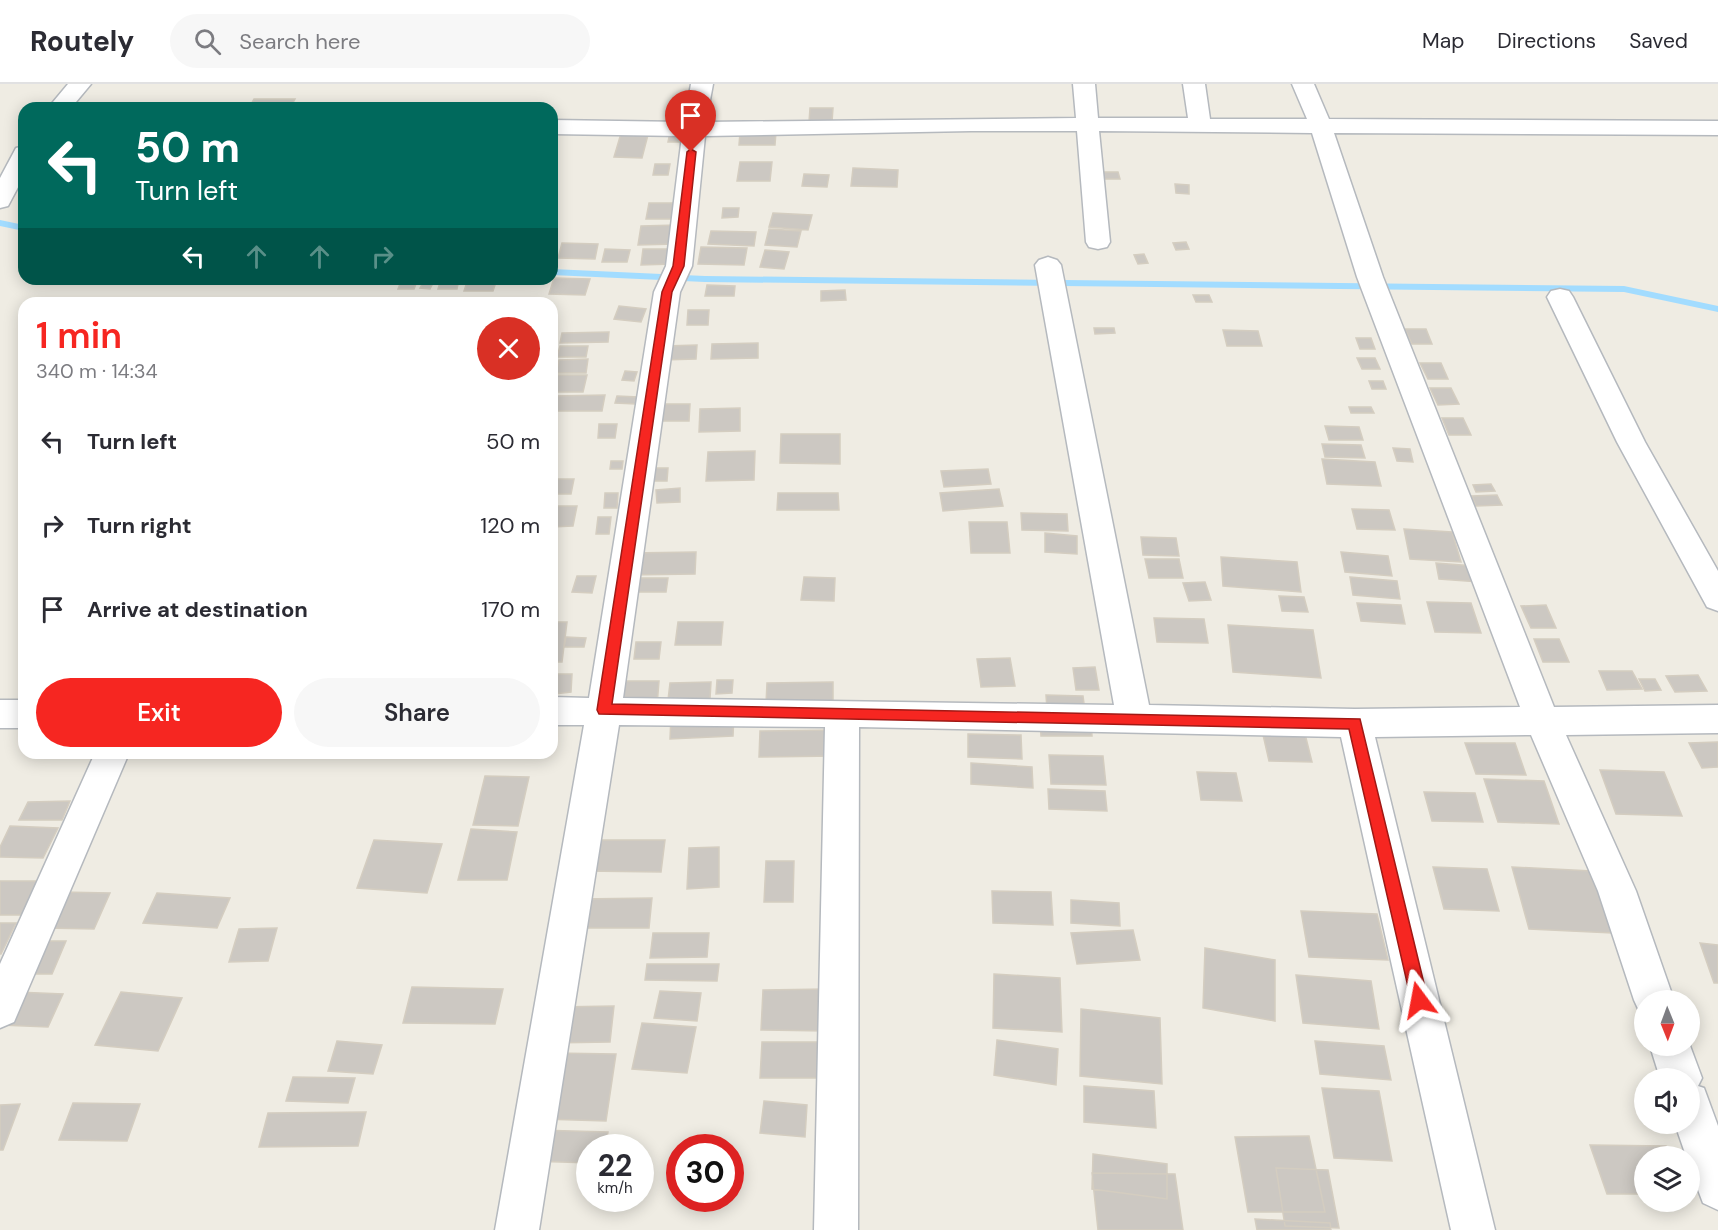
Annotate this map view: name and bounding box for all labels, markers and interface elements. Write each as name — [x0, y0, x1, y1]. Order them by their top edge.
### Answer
search box — [170, 14, 590, 68]
text: Routely — [30, 23, 134, 60]
icon: search — [191, 25, 224, 58]
text: Search here — [239, 27, 361, 56]
text: Map — [1422, 27, 1464, 55]
text: Directions — [1497, 27, 1596, 55]
text: Saved — [1629, 27, 1688, 55]
pin — [665, 90, 716, 152]
icon: arrive — [674, 99, 707, 132]
text: 50 m — [135, 120, 240, 175]
icon: left — [36, 126, 114, 204]
text: Turn left — [135, 173, 238, 208]
icon: left — [177, 240, 210, 273]
icon: ahead — [240, 240, 273, 273]
icon: ahead — [303, 240, 336, 273]
icon: right — [366, 240, 399, 273]
text: 1 min — [36, 312, 122, 359]
button: close — [477, 317, 540, 380]
text: 340 m · 14:34 — [36, 358, 158, 384]
icon: left — [36, 425, 69, 458]
text: Turn left — [87, 427, 177, 456]
text: 50 m — [486, 427, 540, 456]
icon: right — [36, 509, 69, 542]
text: Turn right — [87, 511, 192, 540]
text: 120 m — [480, 511, 540, 540]
icon: arrive — [36, 593, 69, 626]
text: Arrive at destination — [87, 595, 308, 624]
text: 170 m — [481, 595, 540, 624]
button: Exit — [36, 678, 282, 747]
button: Share — [294, 678, 540, 747]
position arrow — [1387, 968, 1451, 1032]
north arrow — [1634, 990, 1700, 1056]
map controls — [1634, 990, 1700, 1212]
button: sound — [1634, 1068, 1700, 1134]
speed limit sign: 30 — [666, 1134, 744, 1212]
text: 22 — [598, 1146, 632, 1185]
button: layers — [1634, 1146, 1700, 1212]
text: km/h — [597, 1178, 633, 1198]

